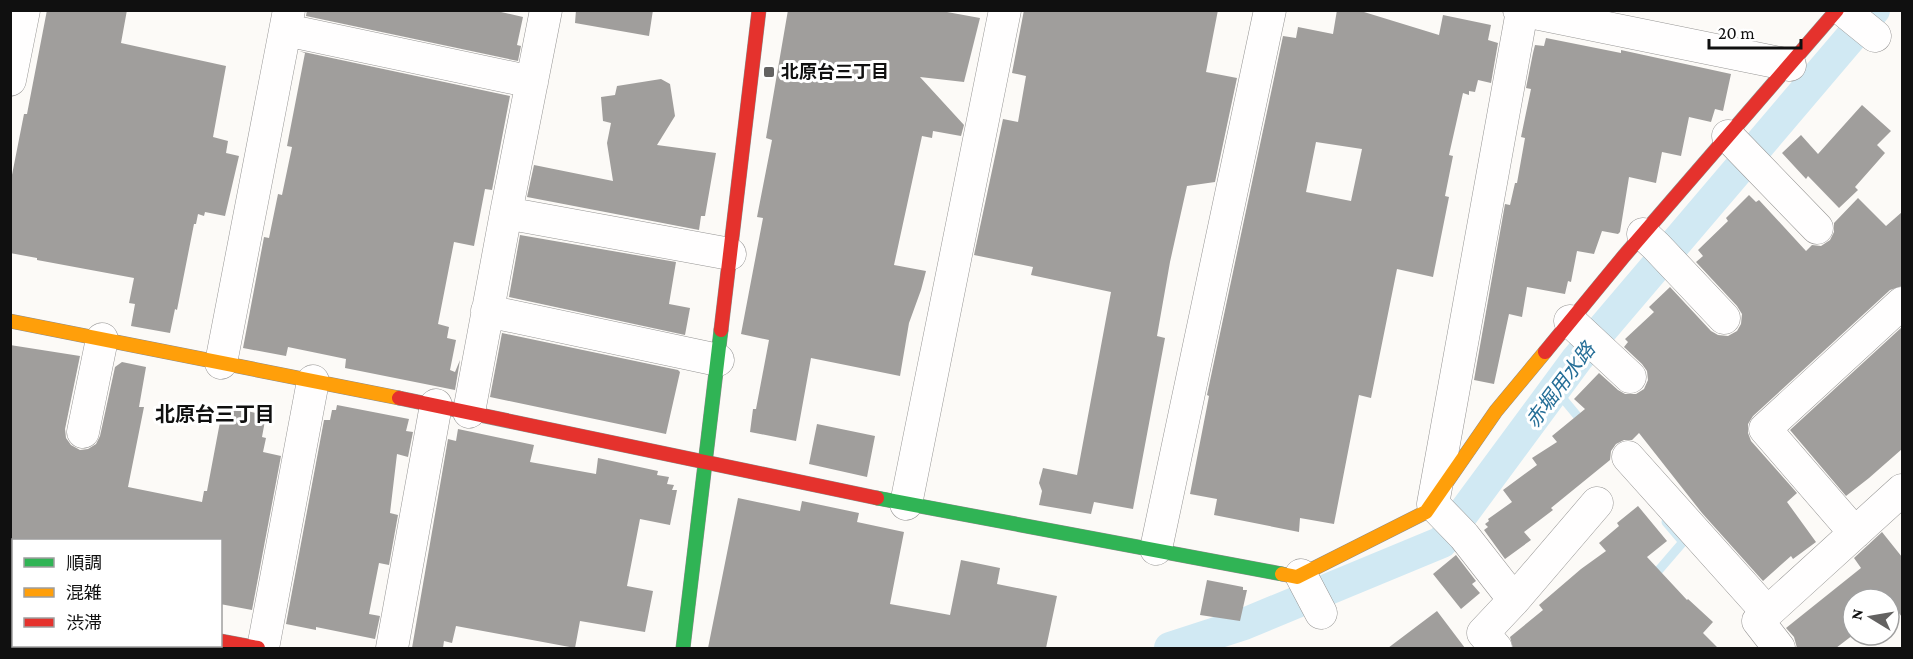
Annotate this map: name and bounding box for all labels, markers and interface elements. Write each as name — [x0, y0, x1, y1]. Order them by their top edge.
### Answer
scale bar — [1709, 12, 1800, 50]
text: 20 m — [1718, 23, 1755, 43]
place label: 北原台三丁目 — [781, 62, 889, 82]
marker: 北原台三丁目 — [762, 65, 776, 79]
water label: 赤堀用水路 — [1521, 337, 1600, 432]
district label: 北原台三丁目 — [155, 403, 275, 425]
legend — [12, 539, 222, 647]
text: 順調 — [66, 553, 102, 573]
text: 混雑 — [66, 583, 102, 603]
north arrow — [1841, 587, 1901, 647]
text: N — [1847, 607, 1866, 621]
text: 渋滞 — [66, 613, 102, 633]

